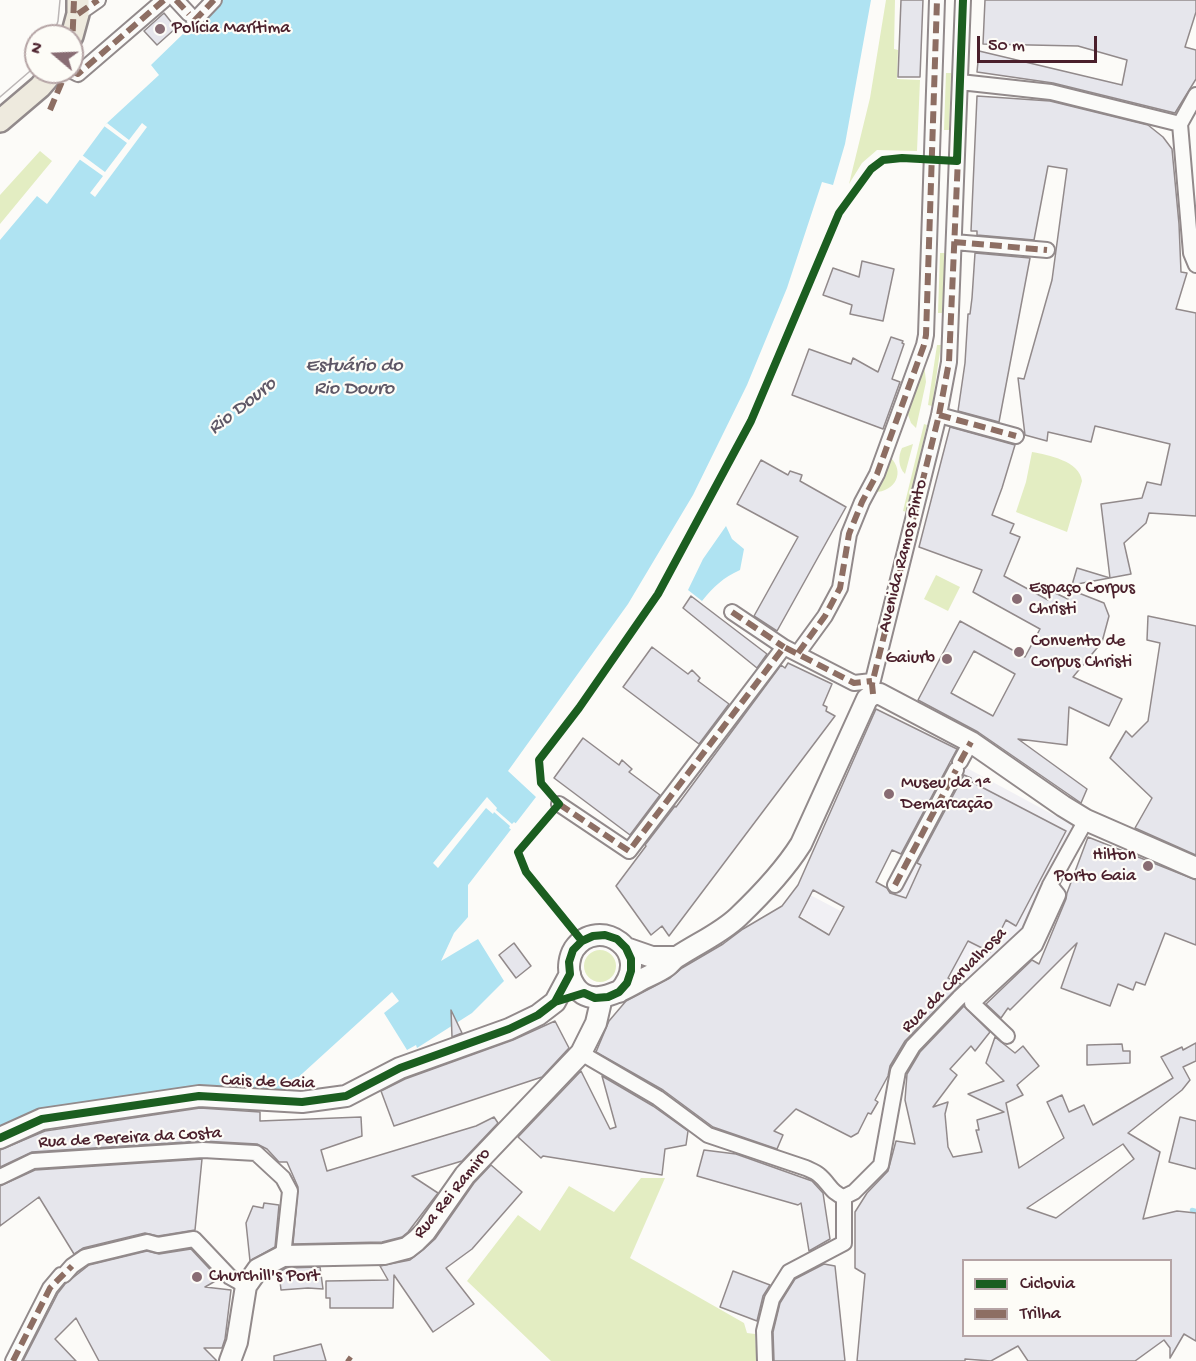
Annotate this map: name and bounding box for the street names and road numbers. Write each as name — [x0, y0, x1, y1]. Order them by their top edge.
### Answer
street label: Avenida Ramos Pinto — [875, 477, 933, 635]
street label: Rua da Carvalhosa — [898, 924, 1012, 1038]
street label: Cais de Gaia — [221, 1071, 315, 1095]
street label: Rua de Pereira da Costa — [38, 1123, 222, 1155]
street label: Rua Rei Ramiro — [410, 1144, 496, 1244]

